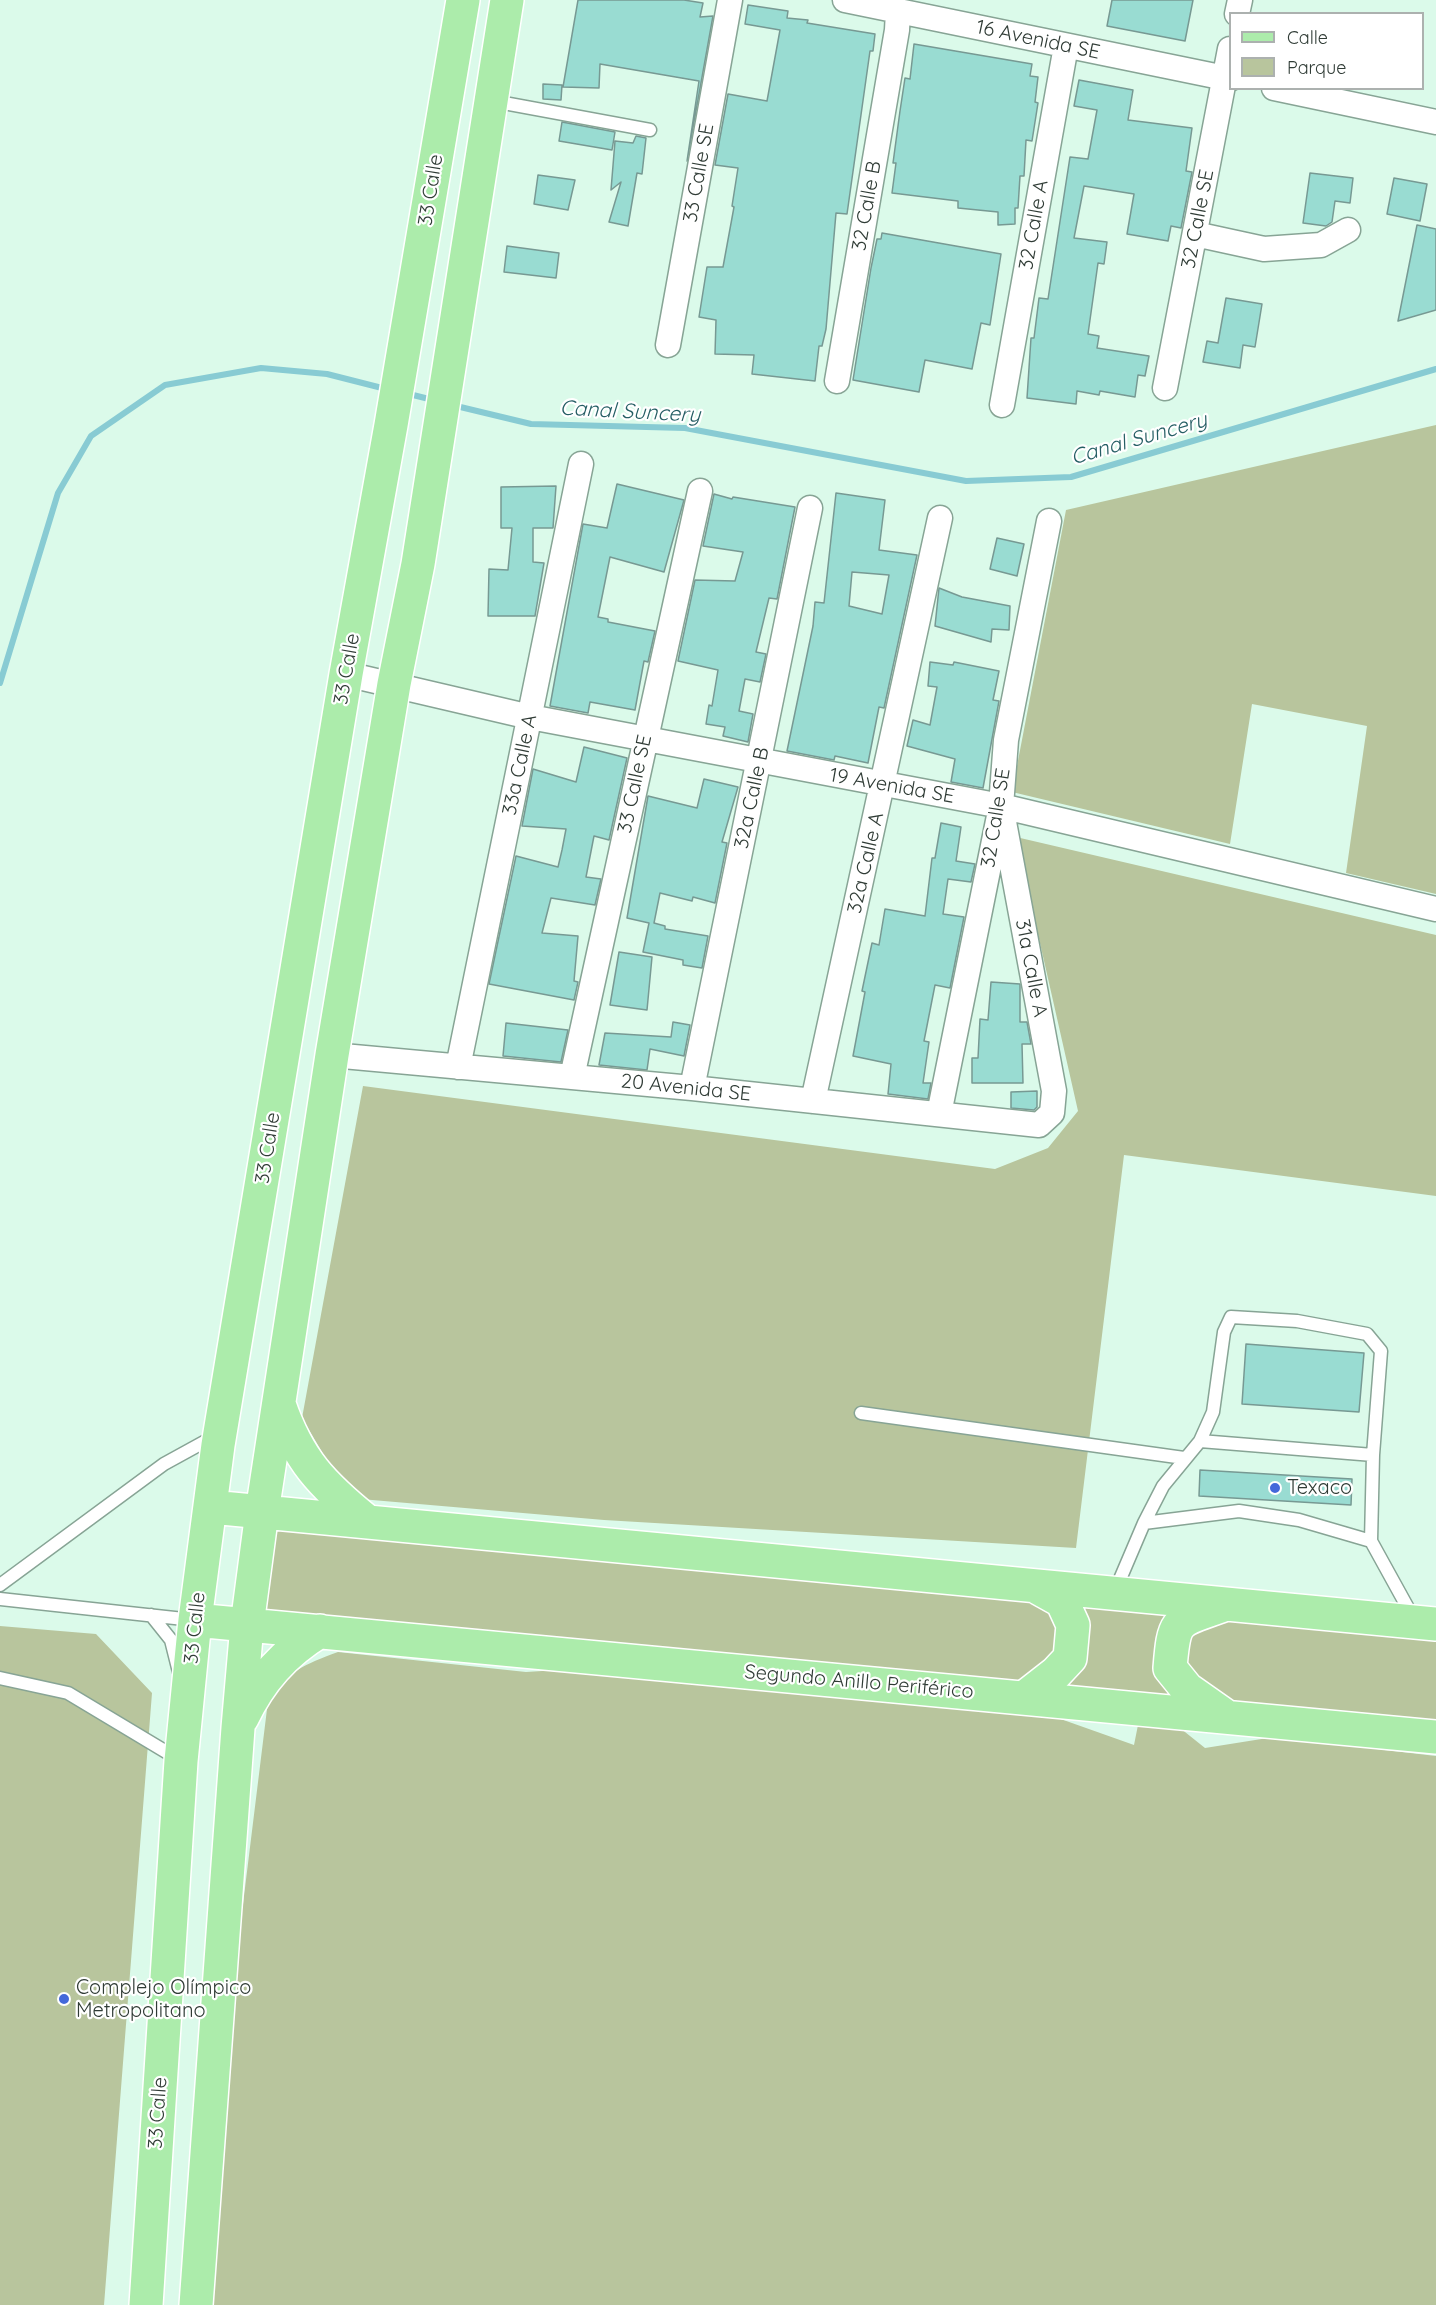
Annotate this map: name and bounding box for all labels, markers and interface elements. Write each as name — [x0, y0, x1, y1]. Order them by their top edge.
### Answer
legend — [1229, 12, 1424, 90]
street label: 16 Avenida SE — [974, 15, 1102, 65]
text: Calle — [1287, 26, 1328, 49]
text: Parque — [1287, 56, 1346, 79]
street label: 33 Calle SE — [679, 122, 719, 224]
street label: 33 Calle — [414, 153, 448, 227]
street label: 32 Calle B — [847, 159, 887, 253]
street label: 32 Calle SE — [1177, 167, 1219, 271]
street label: 32 Calle A — [1014, 178, 1054, 272]
water label: Canal Suncery — [559, 396, 701, 428]
water label: Canal Suncery — [1068, 408, 1210, 470]
street label: 33 Calle — [329, 632, 365, 706]
street label: 33a Calle A — [498, 712, 542, 818]
street label: 33 Calle SE — [613, 733, 657, 835]
street label: 32a Calle B — [730, 745, 774, 851]
street label: 19 Avenida SE — [828, 763, 956, 809]
street label: 32 Calle SE — [976, 766, 1016, 870]
street label: 32a Calle A — [843, 810, 889, 916]
street label: 31a Calle A — [1010, 917, 1052, 1019]
street label: 20 Avenida SE — [620, 1069, 752, 1107]
street label: 33 Calle — [251, 1111, 285, 1185]
place label: Texaco — [1287, 1476, 1352, 1500]
marker: Texaco — [1268, 1481, 1282, 1495]
street label: 33 Calle — [179, 1591, 211, 1665]
street label: Segundo Anillo Periférico — [743, 1660, 975, 1704]
place label: Complejo Olímpico Metropolitano — [76, 1976, 251, 2023]
marker: Complejo Olímpico Metropolitano — [57, 1992, 71, 2006]
street label: 33 Calle — [144, 2076, 172, 2150]

